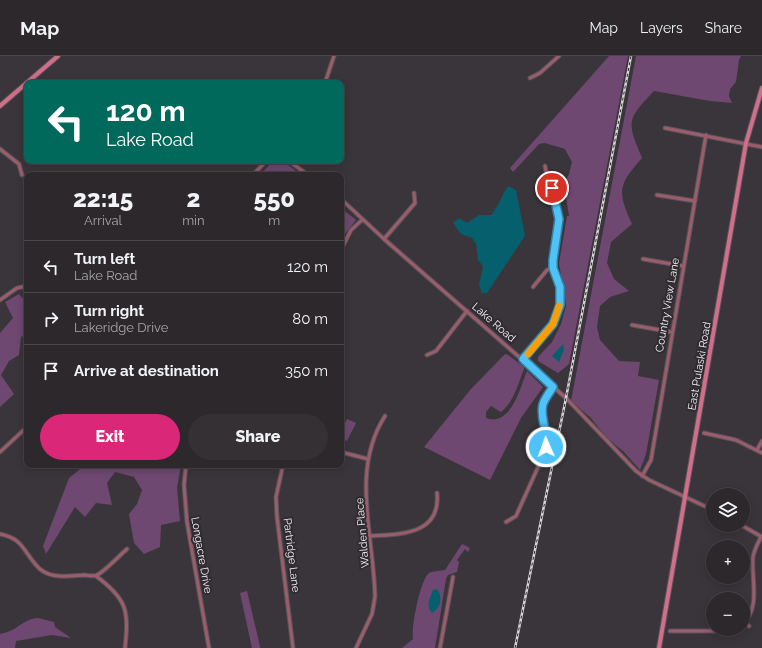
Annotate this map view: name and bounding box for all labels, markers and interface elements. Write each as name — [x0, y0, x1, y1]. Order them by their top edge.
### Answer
text: Map — [20, 17, 59, 39]
text: Map — [590, 20, 618, 36]
text: Layers — [640, 20, 683, 36]
text: Share — [705, 20, 742, 36]
text: 120 m — [106, 95, 186, 128]
icon: left — [40, 96, 92, 148]
text: Lake Road — [106, 129, 194, 150]
pin — [535, 171, 569, 205]
icon: arrive — [541, 177, 563, 199]
text: 22:15 — [73, 184, 133, 213]
text: 2 — [186, 184, 200, 213]
text: 550 — [253, 184, 295, 213]
text: Arrival — [84, 213, 122, 228]
text: min — [182, 213, 205, 228]
text: m — [268, 213, 280, 228]
text: Turn left — [74, 250, 135, 268]
icon: left — [40, 256, 62, 278]
street label: Country View Lane — [653, 256, 682, 353]
text: 120 m — [287, 258, 328, 276]
text: Lake Road — [74, 268, 137, 283]
street label: Lake Road — [469, 300, 518, 345]
text: Turn right — [74, 302, 144, 320]
icon: right — [40, 308, 62, 330]
text: 80 m — [292, 310, 328, 328]
text: Lakeridge Drive — [74, 320, 168, 335]
street label: East Pulaski Road — [685, 321, 714, 411]
icon: arrive — [40, 360, 62, 382]
text: Arrive at destination — [74, 362, 219, 380]
text: 350 m — [285, 362, 328, 380]
button: Exit — [40, 414, 180, 460]
button: Share — [188, 414, 328, 460]
position arrow — [525, 426, 567, 468]
map controls — [706, 488, 750, 636]
button: layers — [706, 488, 750, 532]
street label: Walden Place — [353, 497, 372, 569]
street label: Longacre Drive — [188, 516, 215, 595]
street label: Partridge Lane — [280, 517, 303, 593]
button: + — [706, 540, 750, 584]
button: − — [706, 592, 750, 636]

